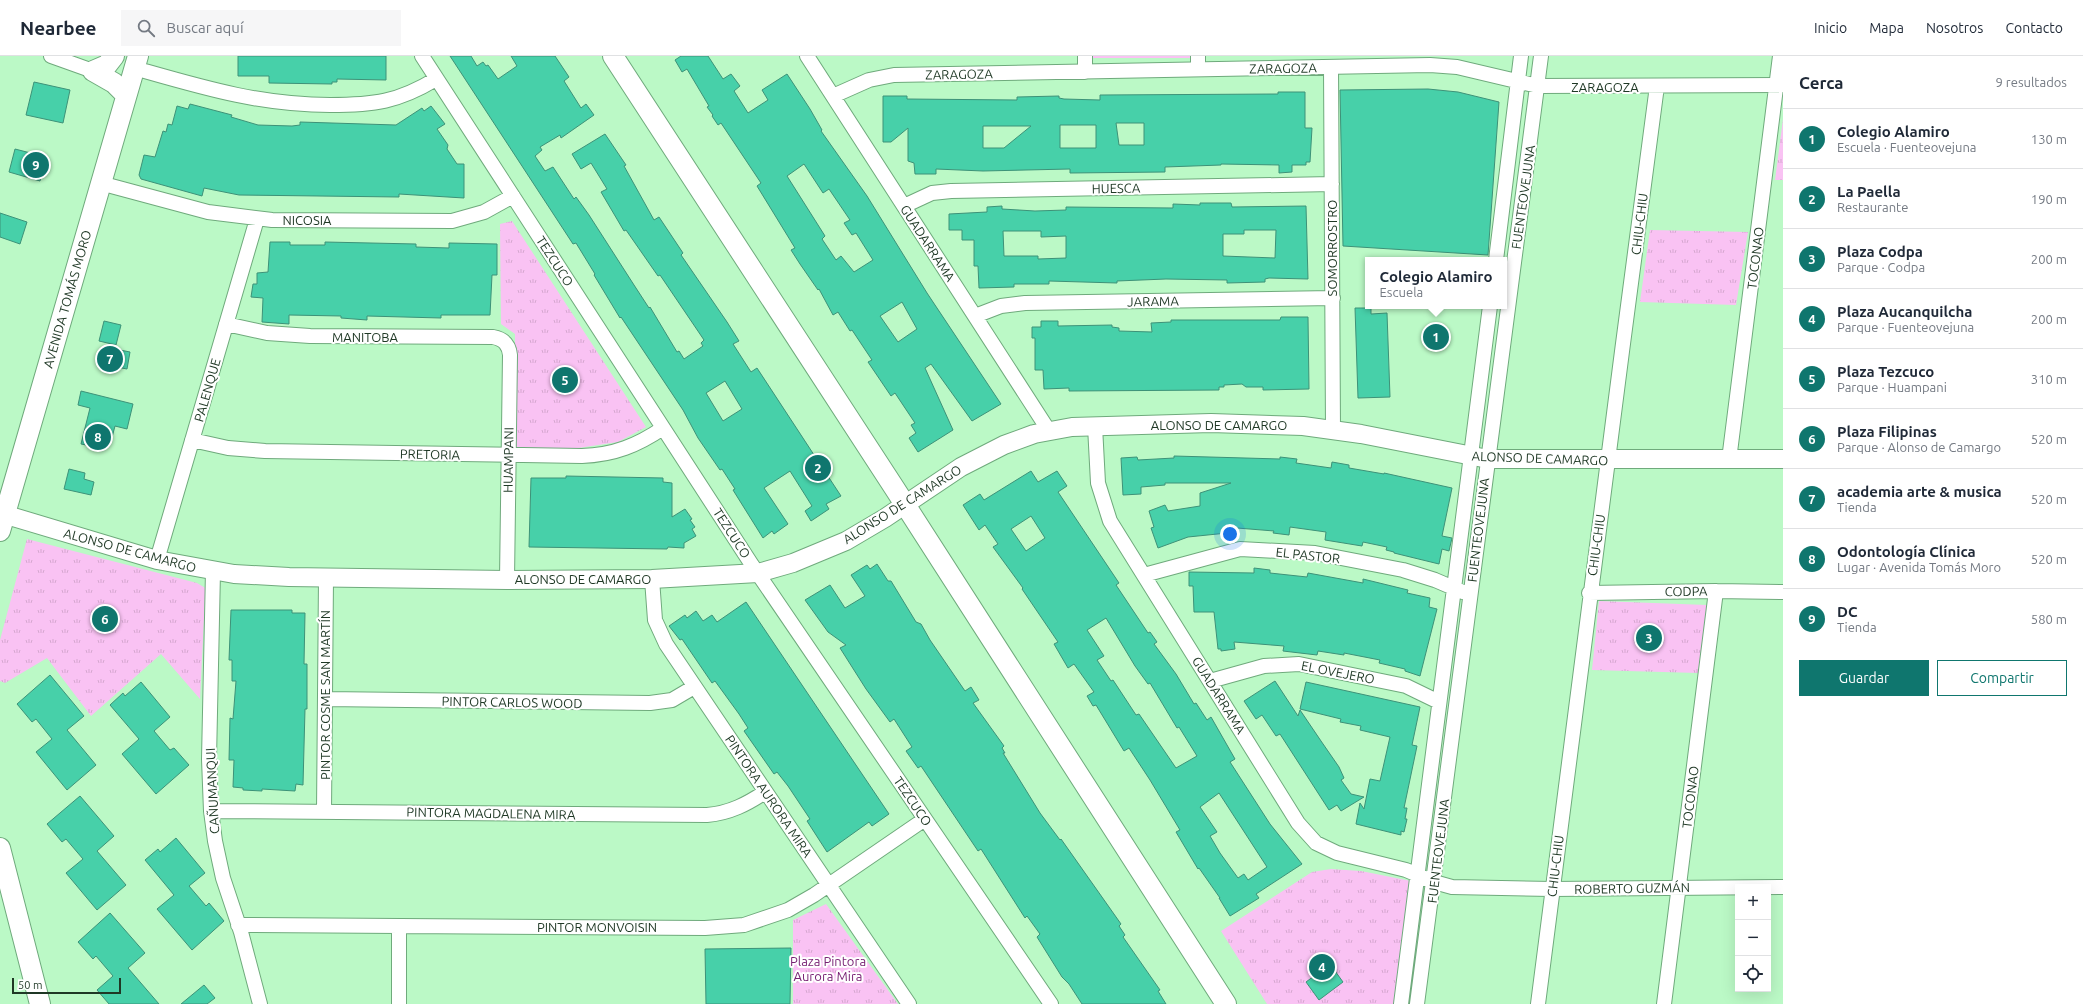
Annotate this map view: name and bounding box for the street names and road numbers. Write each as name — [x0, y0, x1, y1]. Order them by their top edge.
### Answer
street label: ZARAGOZA — [1249, 60, 1317, 76]
street label: ZARAGOZA — [925, 66, 993, 82]
street label: ZARAGOZA — [1571, 80, 1639, 94]
street label: FUENTEOVEJUNA — [1509, 143, 1537, 250]
street label: HUESCA — [1091, 181, 1141, 195]
street label: CHIU-CHIU — [1628, 192, 1650, 256]
street label: SOMORROSTRO — [1325, 200, 1339, 296]
street label: GUADARRAMA — [898, 202, 958, 284]
street label: NICOSIA — [282, 213, 332, 227]
street label: TOCONAO — [1744, 226, 1766, 290]
street label: AVENIDA TOMÁS MORO — [40, 228, 93, 370]
street label: TEZCUCO — [534, 234, 576, 288]
street label: JARAMA — [1127, 294, 1179, 308]
street label: MANITOBA — [332, 330, 399, 344]
street label: PALENQUE — [191, 357, 224, 424]
street label: ALONSO DE CAMARGO — [1151, 418, 1287, 432]
street label: HUAMPANI — [500, 427, 516, 493]
street label: PRETORIA — [400, 446, 461, 462]
street label: ALONSO DE CAMARGO — [1472, 449, 1608, 467]
street label: ALONSO DE CAMARGO — [840, 462, 964, 546]
street label: FUENTEOVEJUNA — [1465, 476, 1491, 583]
street label: TEZCUCO — [711, 506, 753, 560]
street label: CHIU-CHIU — [1585, 513, 1607, 577]
street label: ALONSO DE CAMARGO — [62, 526, 198, 574]
street label: EL PASTOR — [1275, 545, 1341, 565]
street label: ALONSO DE CAMARGO — [515, 572, 651, 586]
street label: CODPA — [1664, 584, 1708, 598]
street label: PINTOR COSME SAN MARTÍN — [317, 610, 332, 780]
street label: GUADARRAMA — [1190, 654, 1249, 737]
street label: EL OVEJERO — [1300, 658, 1376, 686]
street label: PINTOR CARLOS WOOD — [441, 694, 583, 710]
street label: PINTORA AURORA MIRA — [723, 732, 815, 860]
street label: CAÑUMANQUI — [203, 748, 222, 834]
street label: TOCONAO — [1679, 765, 1701, 829]
street label: TEZCUCO — [891, 774, 935, 828]
street label: FUENTEOVEJUNA — [1425, 797, 1451, 904]
street label: PINTORA MAGDALENA MIRA — [406, 805, 576, 821]
street label: CHIU-CHIU — [1544, 834, 1566, 898]
street label: ROBERTO GUZMÁN — [1574, 879, 1690, 896]
street label: PINTOR MONVOISIN — [537, 920, 657, 934]

